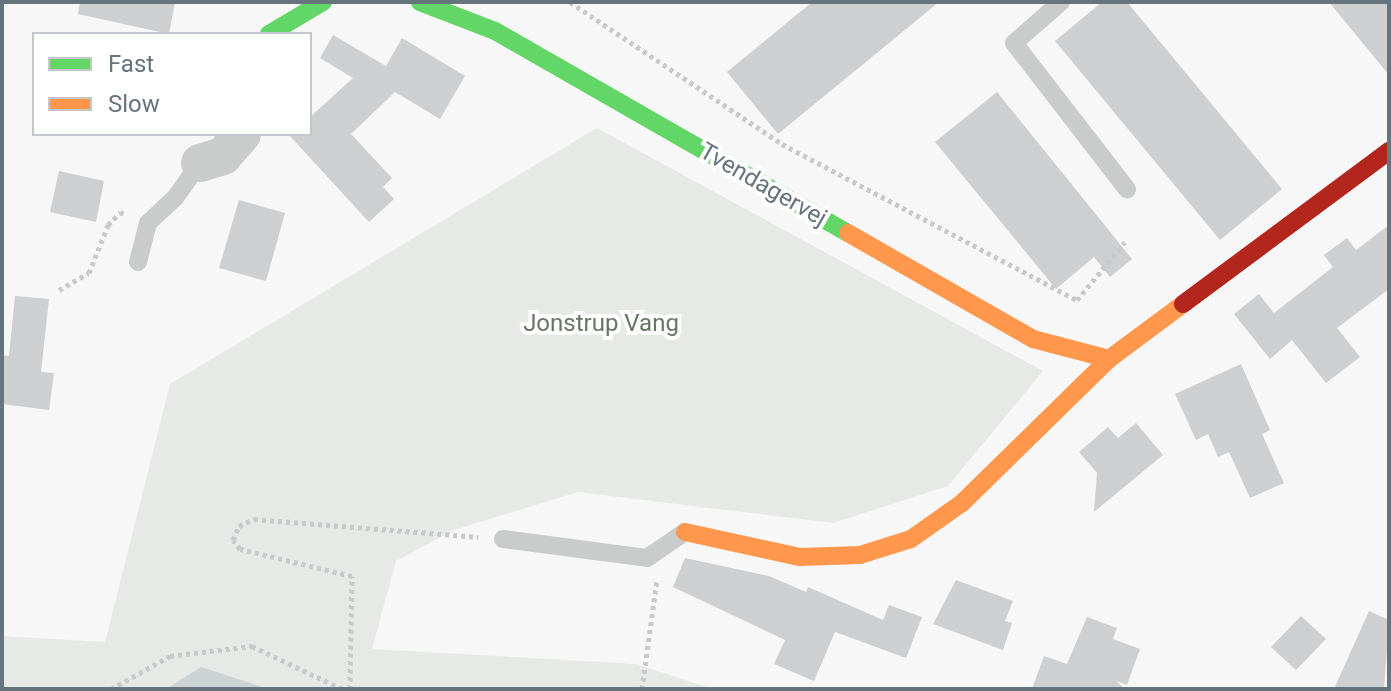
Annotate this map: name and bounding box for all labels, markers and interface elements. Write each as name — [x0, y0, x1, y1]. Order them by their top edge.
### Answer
legend — [32, 32, 312, 136]
text: Fast — [108, 50, 154, 78]
text: Slow — [108, 90, 160, 118]
street label: Tvendagervej — [694, 137, 832, 233]
park label: Jonstrup Vang — [523, 310, 679, 338]

